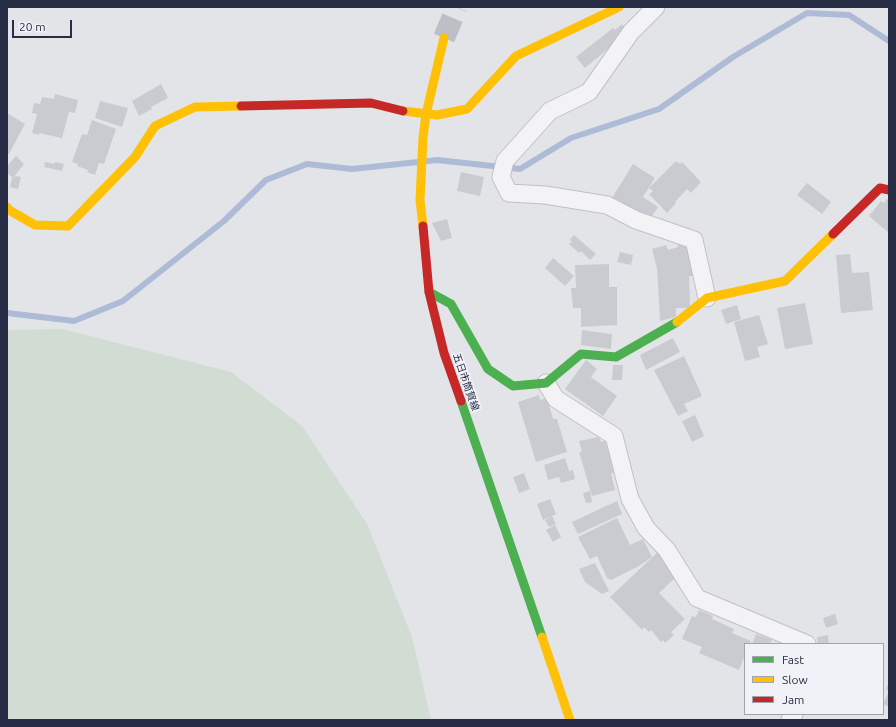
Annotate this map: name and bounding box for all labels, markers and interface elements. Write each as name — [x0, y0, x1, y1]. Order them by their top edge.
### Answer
scale bar — [14, 12, 74, 38]
text: 20 m — [19, 20, 46, 33]
street label: 五日市筒賀線 — [451, 352, 481, 412]
legend — [744, 643, 884, 715]
text: Fast — [782, 653, 804, 666]
text: Slow — [782, 673, 808, 686]
text: Jam — [782, 693, 804, 706]

